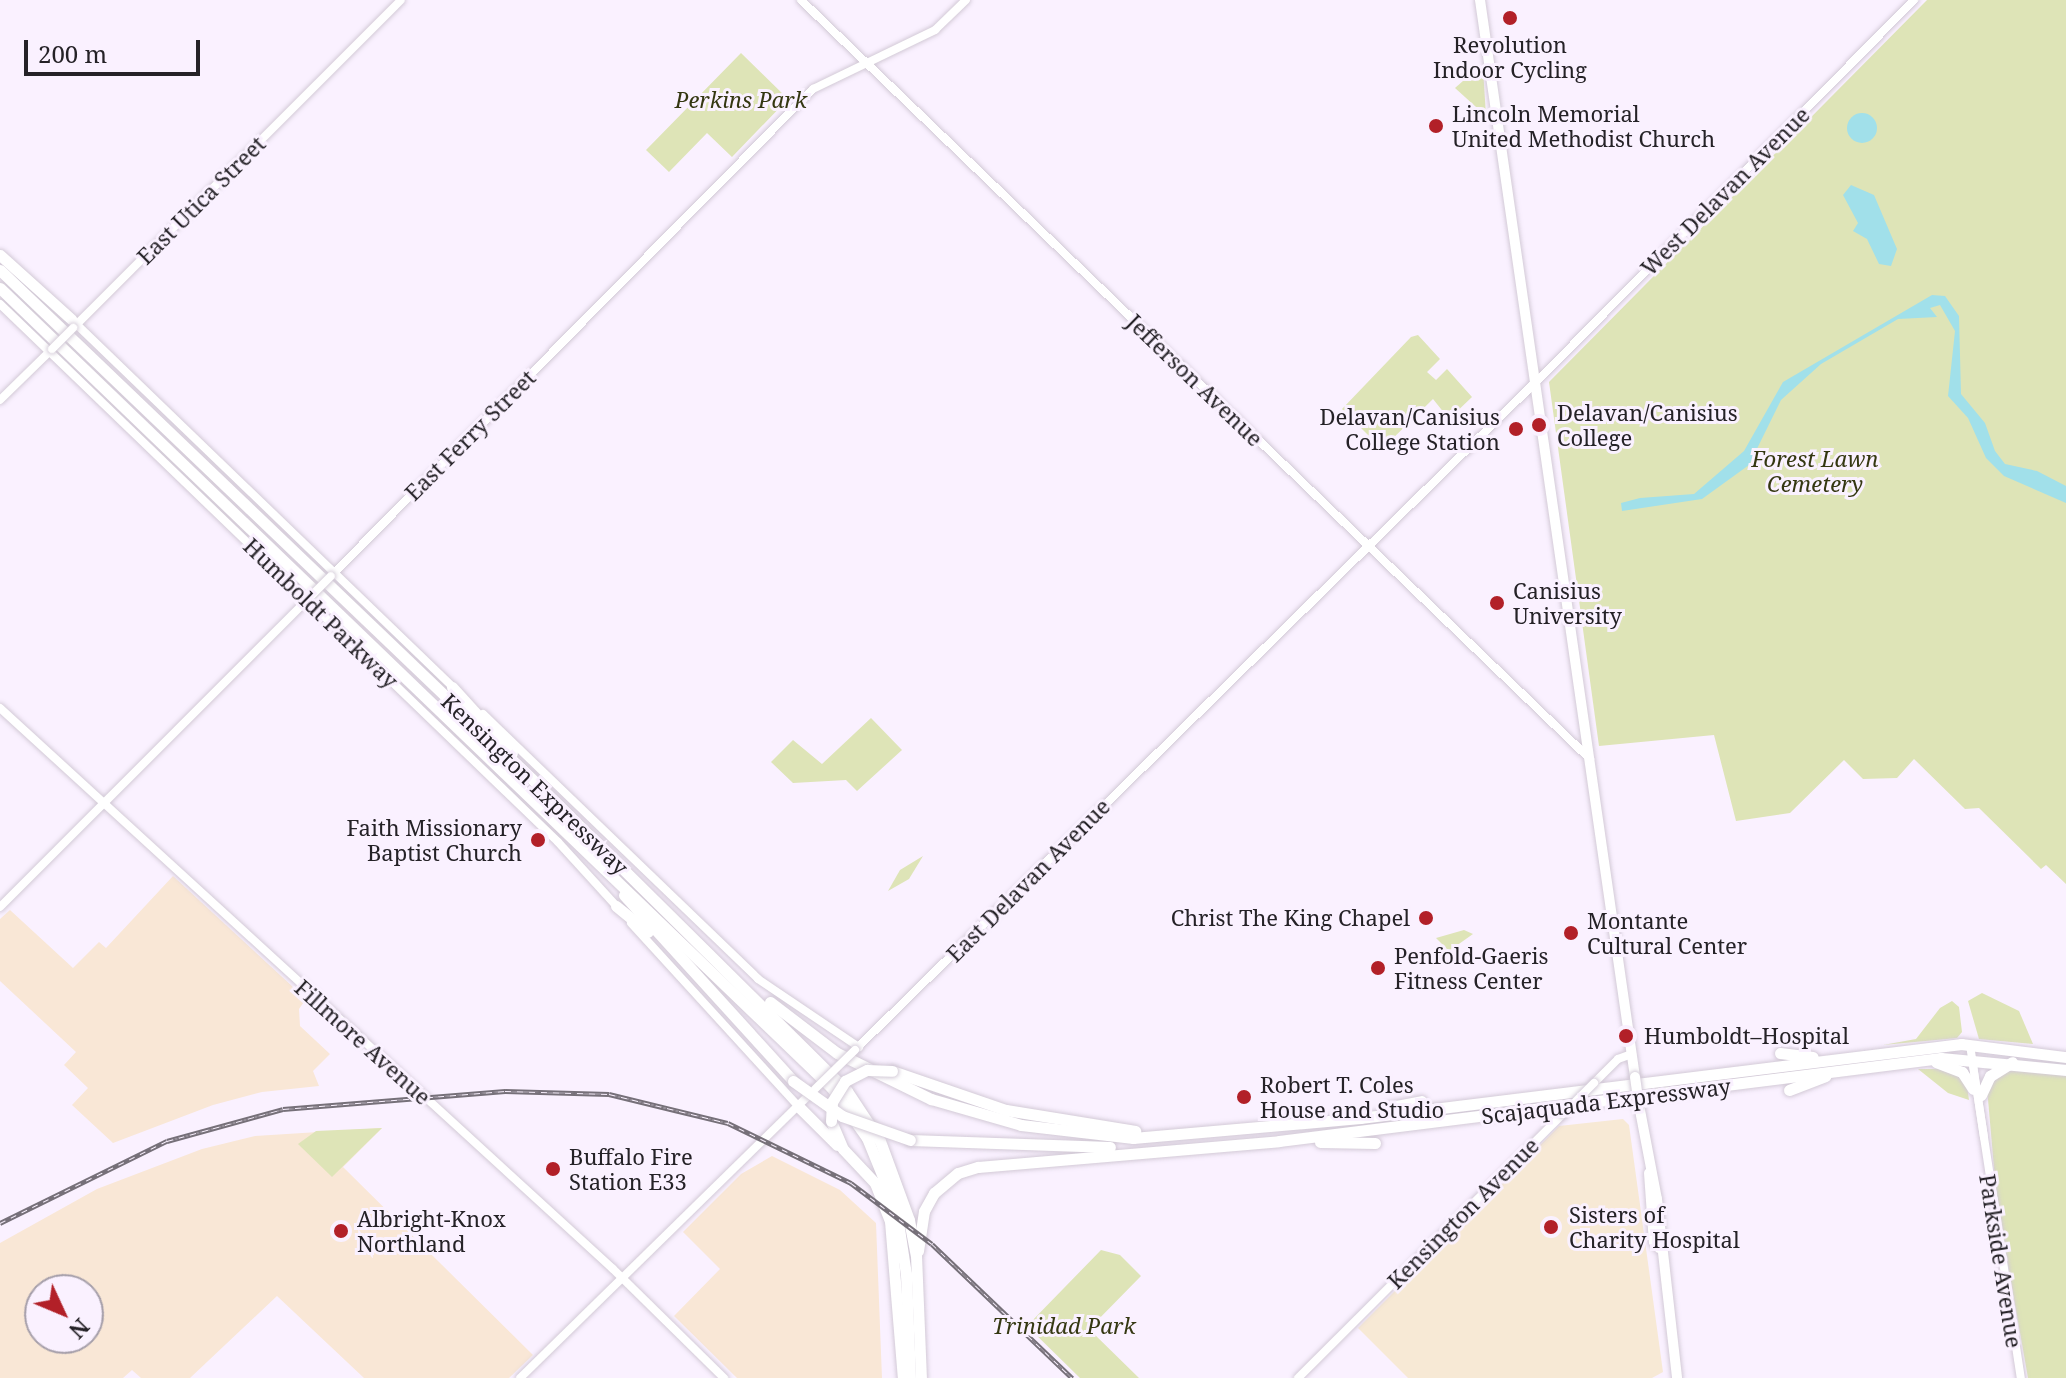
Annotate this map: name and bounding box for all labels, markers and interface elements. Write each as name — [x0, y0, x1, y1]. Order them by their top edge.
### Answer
marker: Revolution Indoor Cycling — [1501, 9, 1519, 27]
scale bar — [28, 24, 204, 74]
place label: Revolution Indoor Cycling — [1433, 31, 1587, 82]
text: 200 m — [38, 37, 107, 70]
park label: Perkins Park — [675, 87, 807, 113]
place label: Lincoln Memorial United Methodist Church — [1452, 100, 1715, 152]
street label: West Delavan Avenue — [1635, 101, 1815, 281]
marker: Lincoln Memorial United Methodist Church — [1427, 117, 1445, 135]
street label: East Utica Street — [131, 130, 271, 270]
street label: Jefferson Avenue — [1122, 309, 1268, 451]
street label: East Ferry Street — [399, 364, 541, 506]
place label: Delavan/Canisius College — [1557, 399, 1738, 450]
place label: Delavan/Canisius College Station — [1319, 403, 1500, 454]
marker: Delavan/Canisius College — [1528, 414, 1550, 436]
marker: Delavan/Canisius College Station — [1507, 420, 1525, 438]
park label: Forest Lawn Cemetery — [1751, 445, 1879, 496]
street label: Humboldt Parkway — [238, 532, 404, 694]
place label: Canisius University — [1513, 577, 1622, 628]
marker: Canisius University — [1488, 594, 1506, 612]
street label: Kensington Expressway — [436, 688, 634, 880]
street label: East Delavan Avenue — [941, 793, 1115, 967]
place label: Faith Missionary Baptist Church — [346, 814, 522, 866]
marker: Faith Missionary Baptist Church — [529, 831, 547, 849]
place label: Christ The King Chapel — [1171, 905, 1410, 931]
place label: Montante Cultural Center — [1587, 907, 1747, 958]
marker: Christ The King Chapel — [1417, 909, 1435, 927]
marker: Montante Cultural Center — [1562, 924, 1580, 942]
place label: Penfold-Gaeris Fitness Center — [1394, 942, 1548, 994]
marker: Penfold-Gaeris Fitness Center — [1369, 959, 1387, 977]
street label: Fillmore Avenue — [290, 974, 436, 1110]
place label: Humboldt–Hospital — [1644, 1023, 1849, 1049]
marker: Humboldt–Hospital — [1615, 1025, 1637, 1047]
place label: Robert T. Coles House and Studio — [1260, 1071, 1444, 1122]
street label: Scajaquada Expressway — [1480, 1073, 1732, 1129]
marker: Robert T. Coles House and Studio — [1235, 1088, 1253, 1106]
street label: Kensington Avenue — [1382, 1132, 1544, 1294]
place label: Buffalo Fire Station E33 — [569, 1143, 693, 1194]
marker: Buffalo Fire Station E33 — [544, 1160, 562, 1178]
street label: Parkside Avenue — [1974, 1172, 2028, 1350]
place label: Sisters of Charity Hospital — [1569, 1201, 1740, 1252]
place label: Albright-Knox Northland — [357, 1205, 506, 1256]
marker: Sisters of Charity Hospital — [1540, 1216, 1562, 1238]
marker: Albright-Knox Northland — [332, 1222, 350, 1240]
north arrow — [24, 1274, 104, 1354]
text: N — [63, 1313, 97, 1346]
park label: Trinidad Park — [992, 1313, 1136, 1339]

